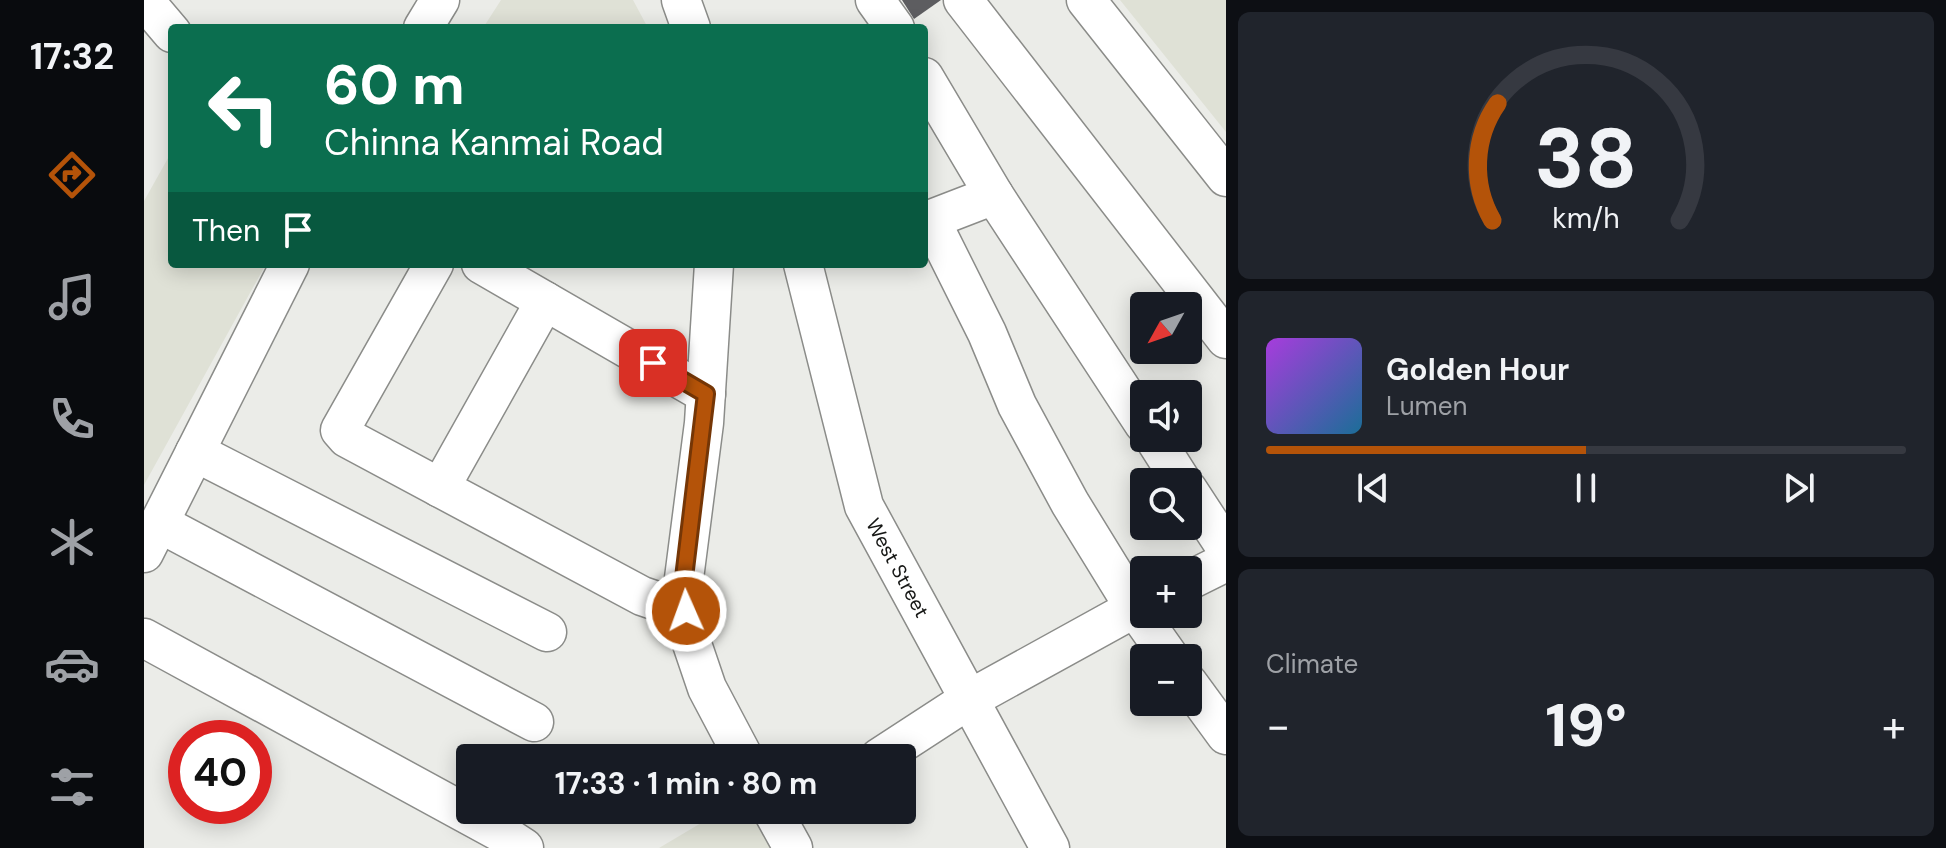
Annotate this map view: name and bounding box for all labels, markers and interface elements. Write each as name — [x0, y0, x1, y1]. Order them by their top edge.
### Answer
text: 17:32 — [30, 33, 114, 80]
text: 60 m — [324, 48, 465, 121]
icon: left — [192, 56, 296, 160]
text: 38 — [1535, 104, 1637, 213]
text: Chinna Kanmai Road — [324, 119, 664, 166]
icon: directions — [44, 147, 100, 203]
text: km/h — [1552, 201, 1620, 238]
icon: arrive — [276, 208, 320, 252]
text: Then — [192, 211, 260, 250]
icon: music — [44, 269, 100, 325]
north arrow — [1130, 292, 1202, 364]
map controls — [1130, 292, 1202, 716]
pin — [619, 329, 687, 397]
icon: arrive — [631, 341, 675, 385]
text: Golden Hour — [1386, 350, 1569, 389]
button: sound — [1130, 380, 1202, 452]
text: Lumen — [1386, 389, 1467, 423]
icon: phone — [44, 391, 100, 447]
icon: previous — [1351, 466, 1395, 510]
icon: pause — [1564, 466, 1608, 510]
icon: next — [1777, 466, 1821, 510]
button: search — [1130, 468, 1202, 540]
icon: climate — [44, 514, 100, 570]
street label: West Street — [860, 514, 935, 622]
button: + — [1130, 556, 1202, 628]
position arrow — [644, 569, 728, 653]
icon: car — [44, 636, 100, 692]
button: − — [1130, 644, 1202, 716]
text: Climate — [1266, 647, 1358, 681]
text: 19° — [1545, 686, 1627, 765]
text: − — [1266, 697, 1290, 755]
text: + — [1882, 697, 1906, 755]
speed limit sign: 40 — [168, 720, 272, 824]
icon: filters — [44, 759, 100, 815]
text: 17:33 · 1 min · 80 m — [555, 764, 817, 803]

